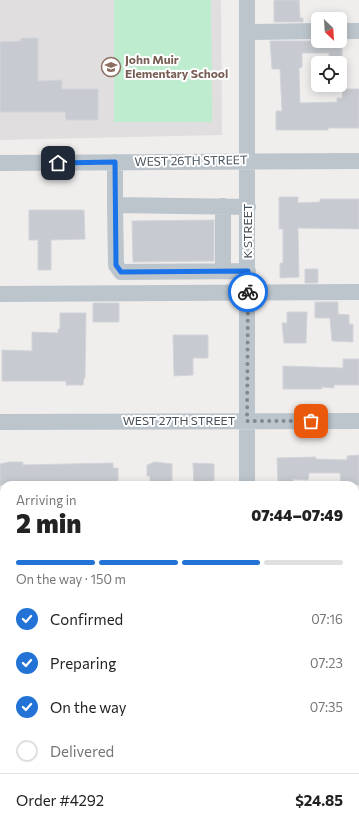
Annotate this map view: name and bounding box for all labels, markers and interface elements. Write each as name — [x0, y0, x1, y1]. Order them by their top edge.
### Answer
north arrow — [311, 12, 347, 48]
map controls — [311, 12, 347, 92]
place label: John Muir Elementary School — [125, 52, 228, 80]
school or university icon: John Muir Elementary School — [100, 56, 122, 78]
button: locate — [311, 56, 347, 92]
pin — [41, 146, 75, 180]
icon: home — [47, 152, 69, 174]
street label: WEST 26TH STREET — [134, 152, 248, 168]
street label: K STREET — [240, 203, 254, 258]
courier — [228, 272, 268, 312]
icon: bike — [237, 281, 259, 303]
pin — [294, 404, 328, 438]
icon: bag — [300, 410, 322, 432]
street label: WEST 27TH STREET — [123, 413, 236, 427]
text: Arriving in — [16, 492, 76, 508]
text: 07:44–07:49 — [251, 506, 343, 524]
text: 2 min — [16, 507, 81, 538]
text: On the way · 150 m — [16, 571, 126, 587]
icon: check — [16, 608, 38, 630]
text: Confirmed — [50, 610, 123, 628]
text: 07:16 — [311, 611, 343, 627]
icon: check — [16, 652, 38, 674]
text: Preparing — [50, 654, 116, 672]
text: 07:23 — [310, 655, 343, 671]
icon: check — [16, 696, 38, 718]
text: On the way — [50, 698, 127, 716]
text: 07:35 — [310, 699, 343, 715]
text: Delivered — [50, 742, 114, 760]
text: Order #4292 — [16, 791, 104, 809]
text: $24.85 — [295, 791, 343, 809]

